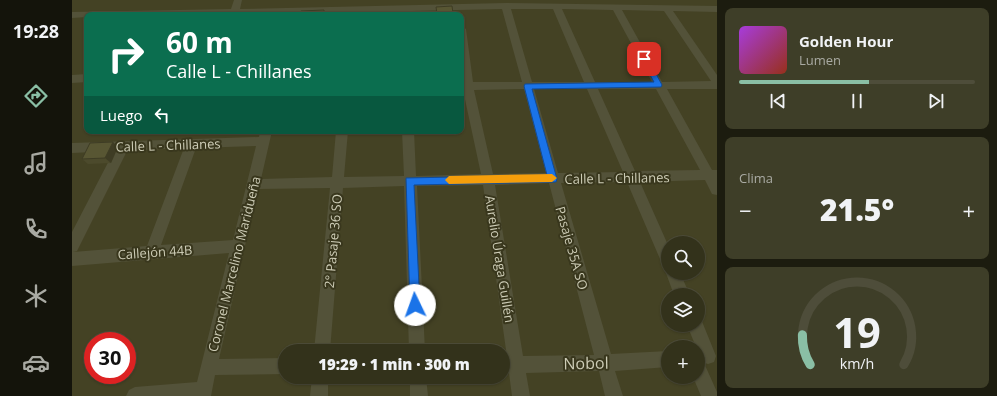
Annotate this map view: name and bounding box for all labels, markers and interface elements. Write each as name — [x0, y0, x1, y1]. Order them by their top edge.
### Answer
text: 19:28 — [13, 19, 59, 43]
text: 60 m — [166, 23, 233, 61]
icon: right — [100, 28, 152, 80]
text: Golden Hour — [799, 31, 893, 51]
pin — [627, 42, 661, 76]
icon: arrive — [633, 48, 655, 70]
text: Lumen — [799, 51, 841, 69]
text: Calle L - Chillanes — [166, 59, 312, 83]
icon: directions — [22, 82, 50, 110]
icon: previous — [767, 90, 789, 112]
icon: pause — [846, 90, 868, 112]
icon: next — [925, 90, 947, 112]
icon: left — [151, 104, 173, 126]
text: Luego — [100, 105, 143, 125]
street label: Calle L - Chillanes — [115, 134, 221, 156]
icon: music — [22, 149, 50, 177]
street label: Calle L - Chillanes — [564, 168, 670, 188]
text: Clima — [739, 169, 773, 187]
street label: Coronel Marcelino Maridueña — [203, 174, 265, 354]
text: 21.5° — [820, 189, 894, 230]
street label: 2° Pasaje 36 SO — [320, 193, 346, 289]
street label: Aurelio Úraga Guillén — [481, 194, 519, 324]
text: − — [739, 195, 752, 225]
text: + — [962, 195, 975, 225]
street label: Pasaje 35A SO — [551, 204, 593, 292]
icon: phone — [22, 215, 50, 243]
map controls — [661, 236, 705, 384]
button: search — [661, 236, 705, 280]
street label: Callejón 44B — [117, 240, 193, 264]
icon: climate — [22, 282, 50, 310]
position arrow — [394, 284, 436, 326]
button: layers — [661, 288, 705, 332]
text: 19 — [833, 304, 881, 360]
speed limit sign: 30 — [84, 332, 136, 384]
button: + — [661, 340, 705, 384]
icon: car — [22, 349, 50, 377]
street label: Nobol — [563, 352, 609, 374]
text: 19:29 · 1 min · 300 m — [318, 354, 470, 374]
text: km/h — [840, 354, 874, 373]

